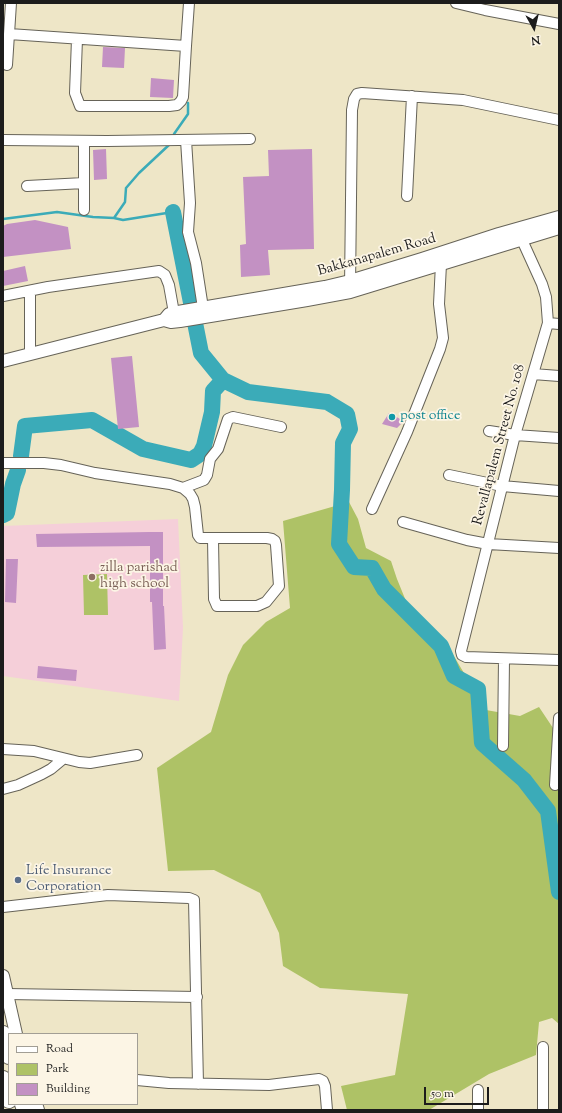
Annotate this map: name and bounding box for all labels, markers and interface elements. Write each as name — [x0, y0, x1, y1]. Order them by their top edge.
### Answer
north arrow — [514, 8, 554, 48]
text: N — [530, 31, 541, 48]
street label: Bakkanapalem Road — [316, 231, 438, 281]
street label: Revallapalem Street No. 108 — [470, 363, 530, 527]
place label: post office — [400, 409, 460, 425]
marker: post office — [387, 412, 397, 422]
place label: zilla parishad high school — [100, 561, 178, 594]
marker: zilla parishad high school — [87, 572, 97, 582]
place label: Life Insurance Corporation — [26, 864, 112, 896]
marker: Life Insurance Corporation — [13, 875, 23, 885]
legend — [8, 1033, 138, 1105]
text: Road — [46, 1040, 73, 1058]
text: Park — [46, 1060, 69, 1078]
scale bar — [426, 1079, 491, 1105]
text: Building — [46, 1080, 90, 1098]
text: 50 m — [431, 1085, 454, 1103]

